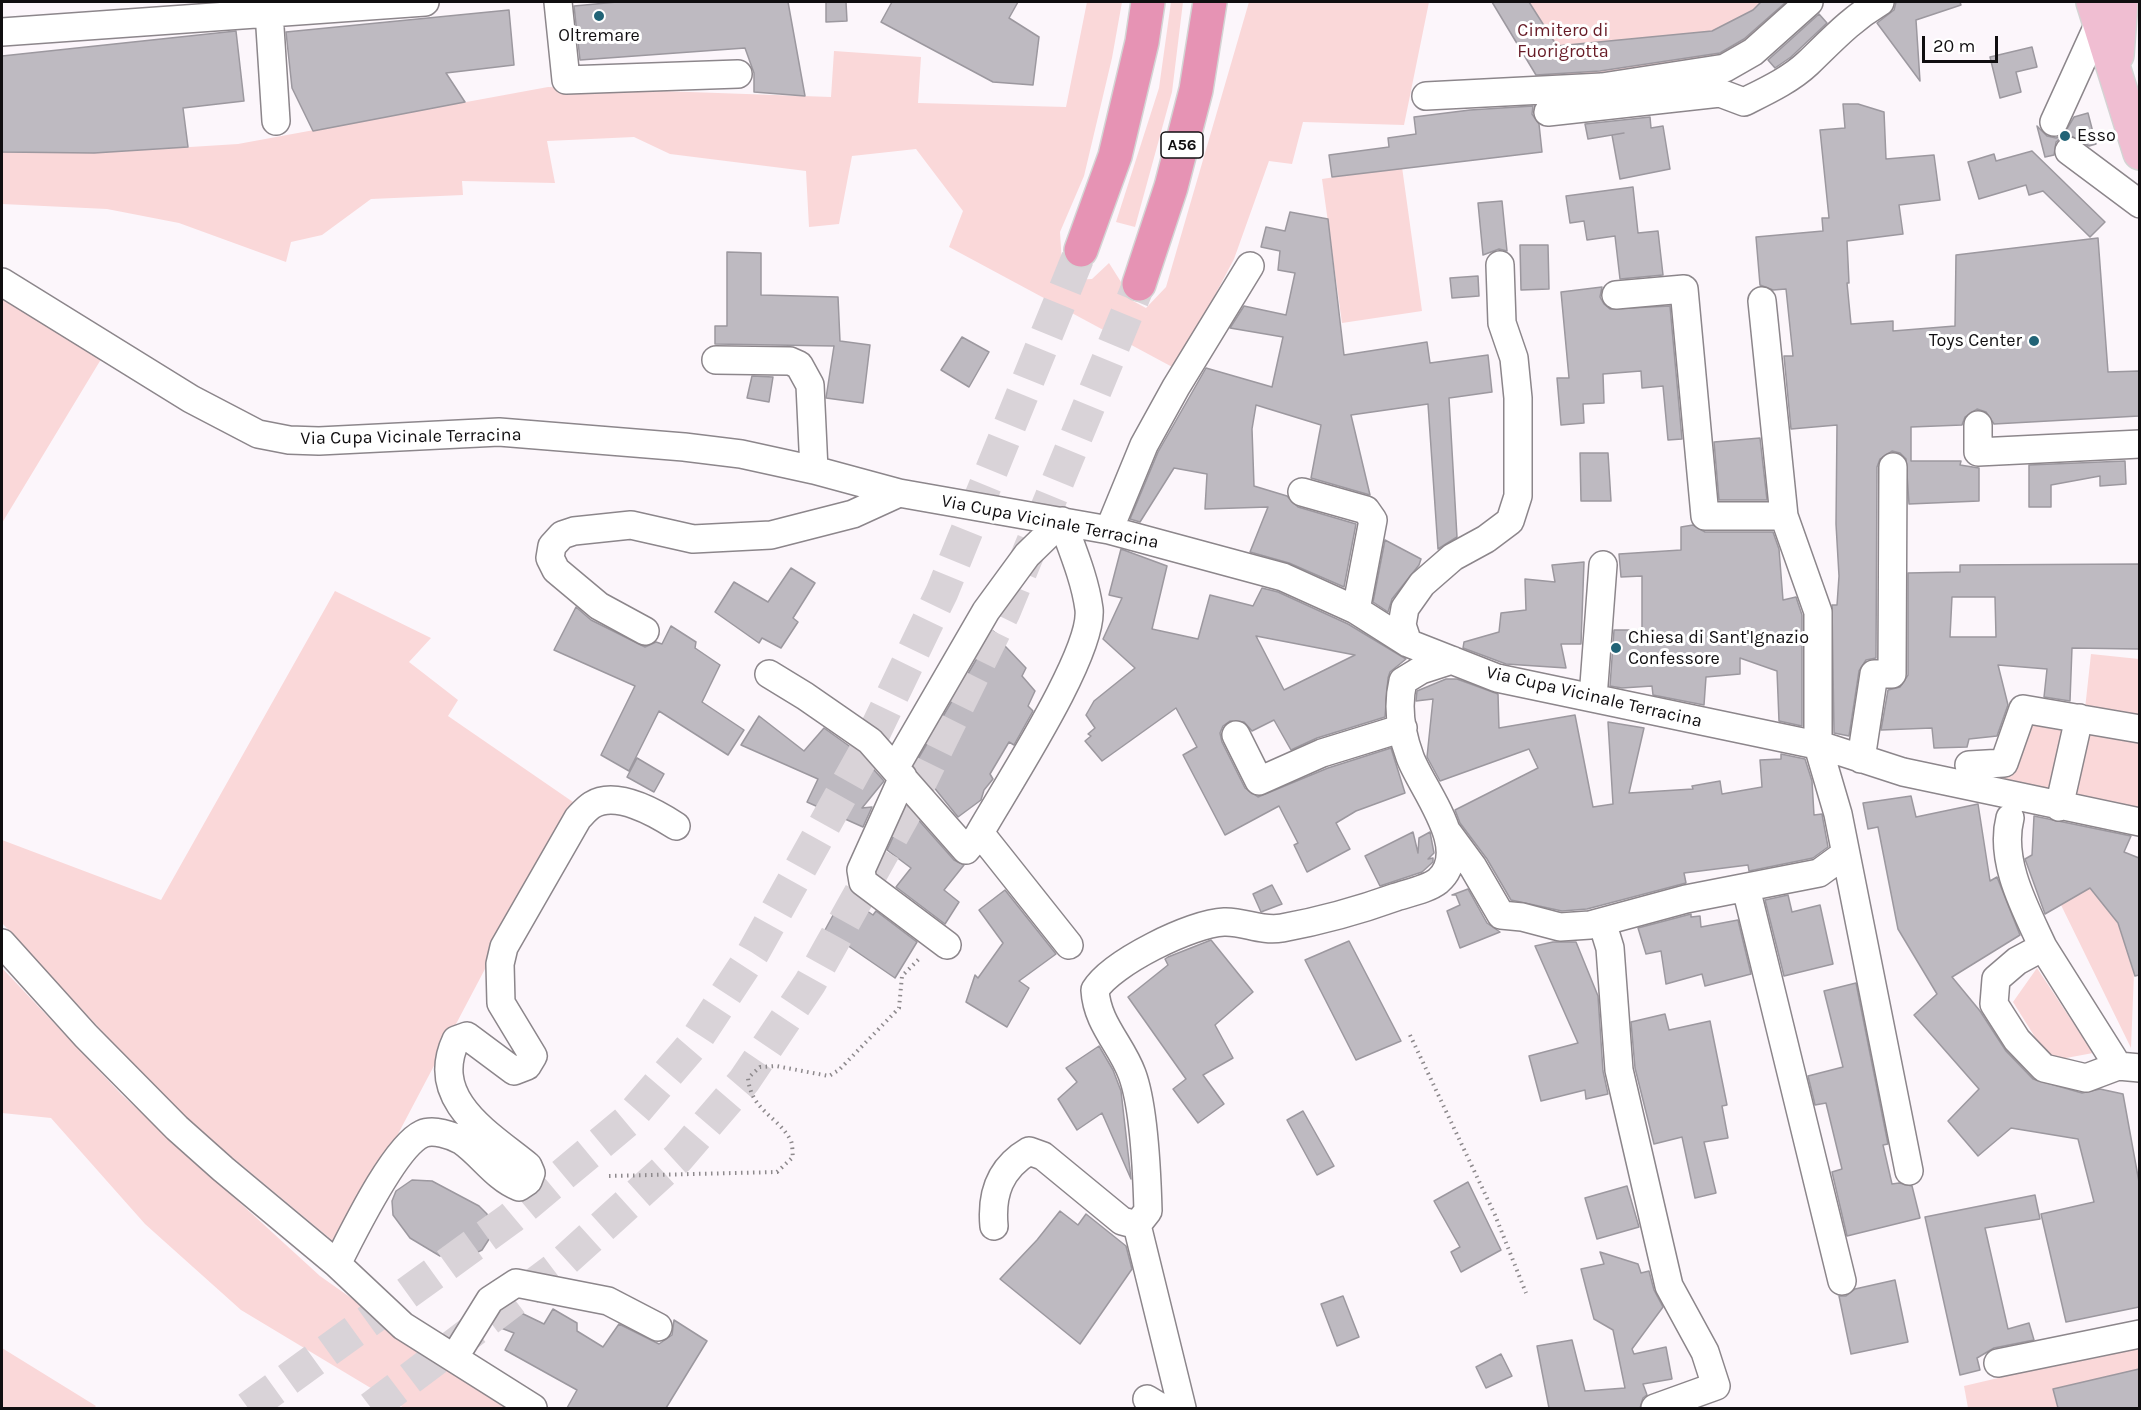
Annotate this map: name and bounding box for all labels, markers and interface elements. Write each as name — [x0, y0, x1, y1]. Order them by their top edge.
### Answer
marker: Oltremare — [592, 9, 606, 23]
park label: Cimitero di Fuorigrotta — [1517, 20, 1609, 63]
scale bar — [1925, 24, 2002, 62]
place label: Oltremare — [558, 25, 640, 47]
text: 20 m — [1933, 35, 1975, 57]
place label: Esso — [2077, 125, 2116, 147]
marker: Esso — [2058, 129, 2072, 143]
road number: A56 — [1161, 132, 1203, 158]
place label: Toys Center — [1929, 330, 2022, 352]
marker: Toys Center — [2027, 334, 2041, 348]
street label: Via Cupa Vicinale Terracina — [300, 424, 522, 450]
street label: Via Cupa Vicinale Terracina — [939, 490, 1161, 554]
place label: Chiesa di Sant'Ignazio Confessore — [1628, 627, 1809, 670]
marker: Chiesa di Sant'Ignazio Confessore — [1609, 641, 1623, 655]
street label: Via Cupa Vicinale Terracina — [1484, 662, 1704, 732]

